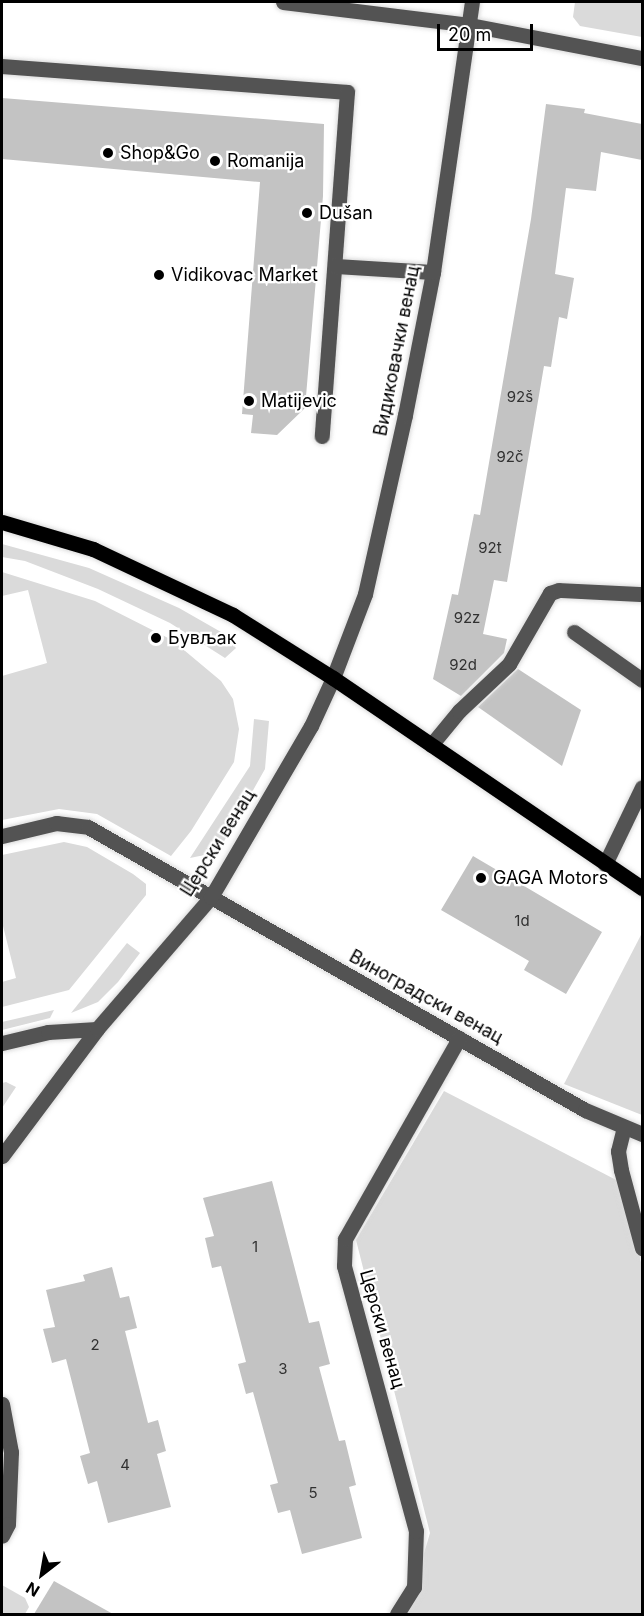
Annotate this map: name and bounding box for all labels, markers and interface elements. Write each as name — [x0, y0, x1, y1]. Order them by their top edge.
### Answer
scale bar — [440, 12, 536, 50]
text: 20 m — [448, 24, 491, 45]
place label: Shop&Go — [120, 142, 200, 164]
marker: Shop&Go — [101, 146, 115, 160]
place label: Romanija — [227, 150, 304, 172]
marker: Romanija — [208, 154, 222, 168]
place label: Dušan — [319, 202, 373, 224]
marker: Dušan — [300, 206, 314, 220]
place label: Vidikovac Market — [171, 264, 318, 286]
street label: Видиковачки венац — [370, 264, 424, 438]
marker: Vidikovac Market — [152, 268, 166, 282]
house number: 92š — [507, 388, 533, 406]
place label: Matijevic — [261, 390, 337, 412]
marker: Matijevic — [242, 394, 256, 408]
house number: 92č — [496, 448, 524, 466]
house number: 92t — [478, 539, 502, 557]
house number: 92z — [454, 609, 480, 627]
place label: Бувљак — [168, 627, 236, 649]
marker: Бувљак — [149, 631, 163, 645]
house number: 92d — [449, 656, 477, 674]
street label: Церски венац — [176, 785, 260, 901]
place label: GAGA Motors — [493, 867, 608, 889]
marker: GAGA Motors — [474, 871, 488, 885]
house number: 1d — [514, 912, 530, 930]
street label: Виноградски венац — [345, 946, 507, 1048]
house number: 1 — [252, 1238, 258, 1256]
street label: Церски венац — [355, 1267, 409, 1391]
house number: 2 — [90, 1336, 100, 1354]
house number: 3 — [278, 1360, 288, 1378]
house number: 4 — [120, 1456, 130, 1474]
house number: 5 — [308, 1484, 318, 1502]
north arrow — [12, 1544, 72, 1604]
text: N — [22, 1578, 43, 1601]

